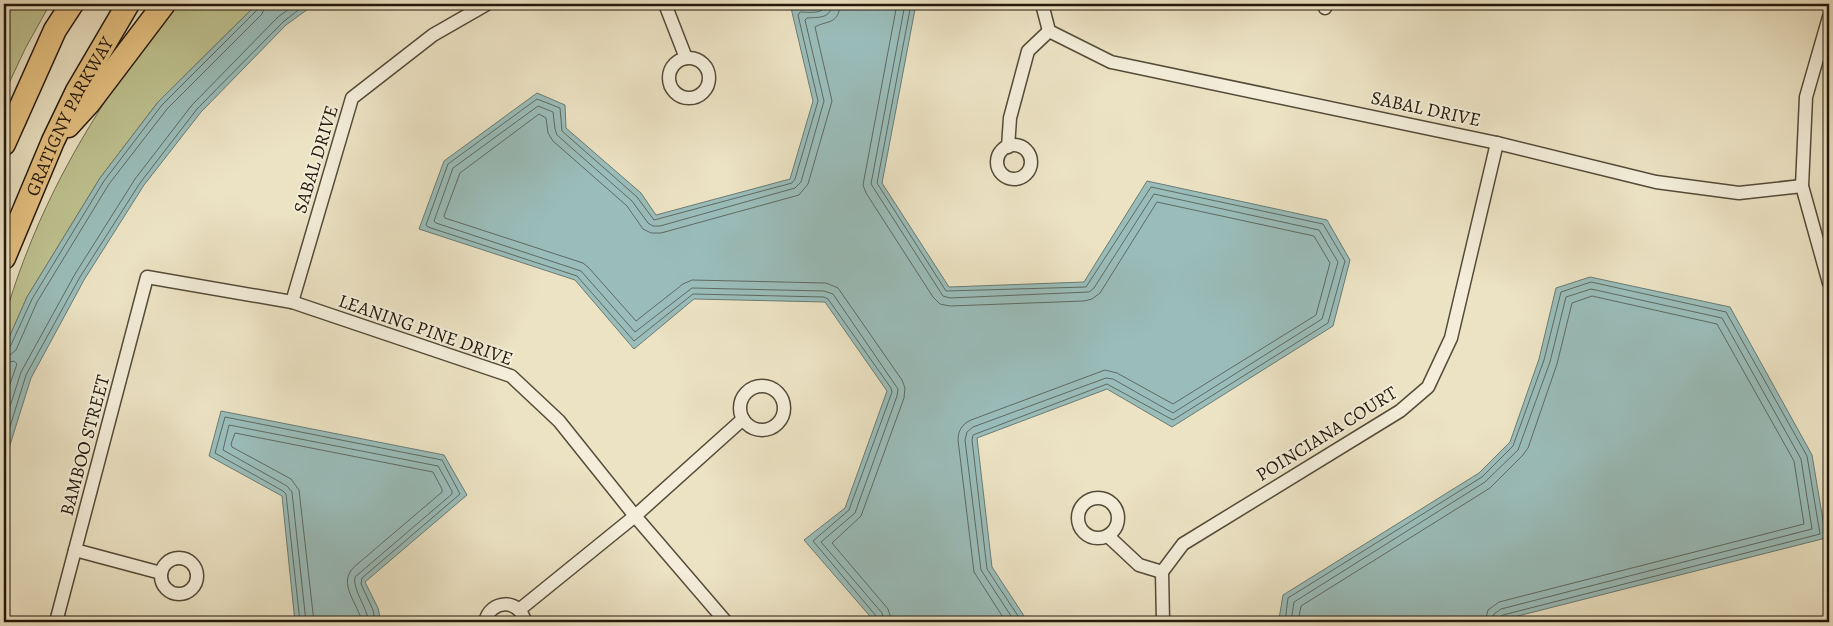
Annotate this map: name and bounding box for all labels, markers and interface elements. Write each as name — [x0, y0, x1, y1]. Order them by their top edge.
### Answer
street label: GRATIGNY PARKWAY — [19, 32, 120, 200]
street label: SABAL DRIVE — [1368, 85, 1483, 133]
street label: SABAL DRIVE — [287, 102, 345, 216]
street label: LEANING PINE DRIVE — [335, 288, 516, 372]
street label: BAMBOO STREET — [54, 371, 116, 519]
street label: POINCIANA COURT — [1251, 380, 1403, 488]

